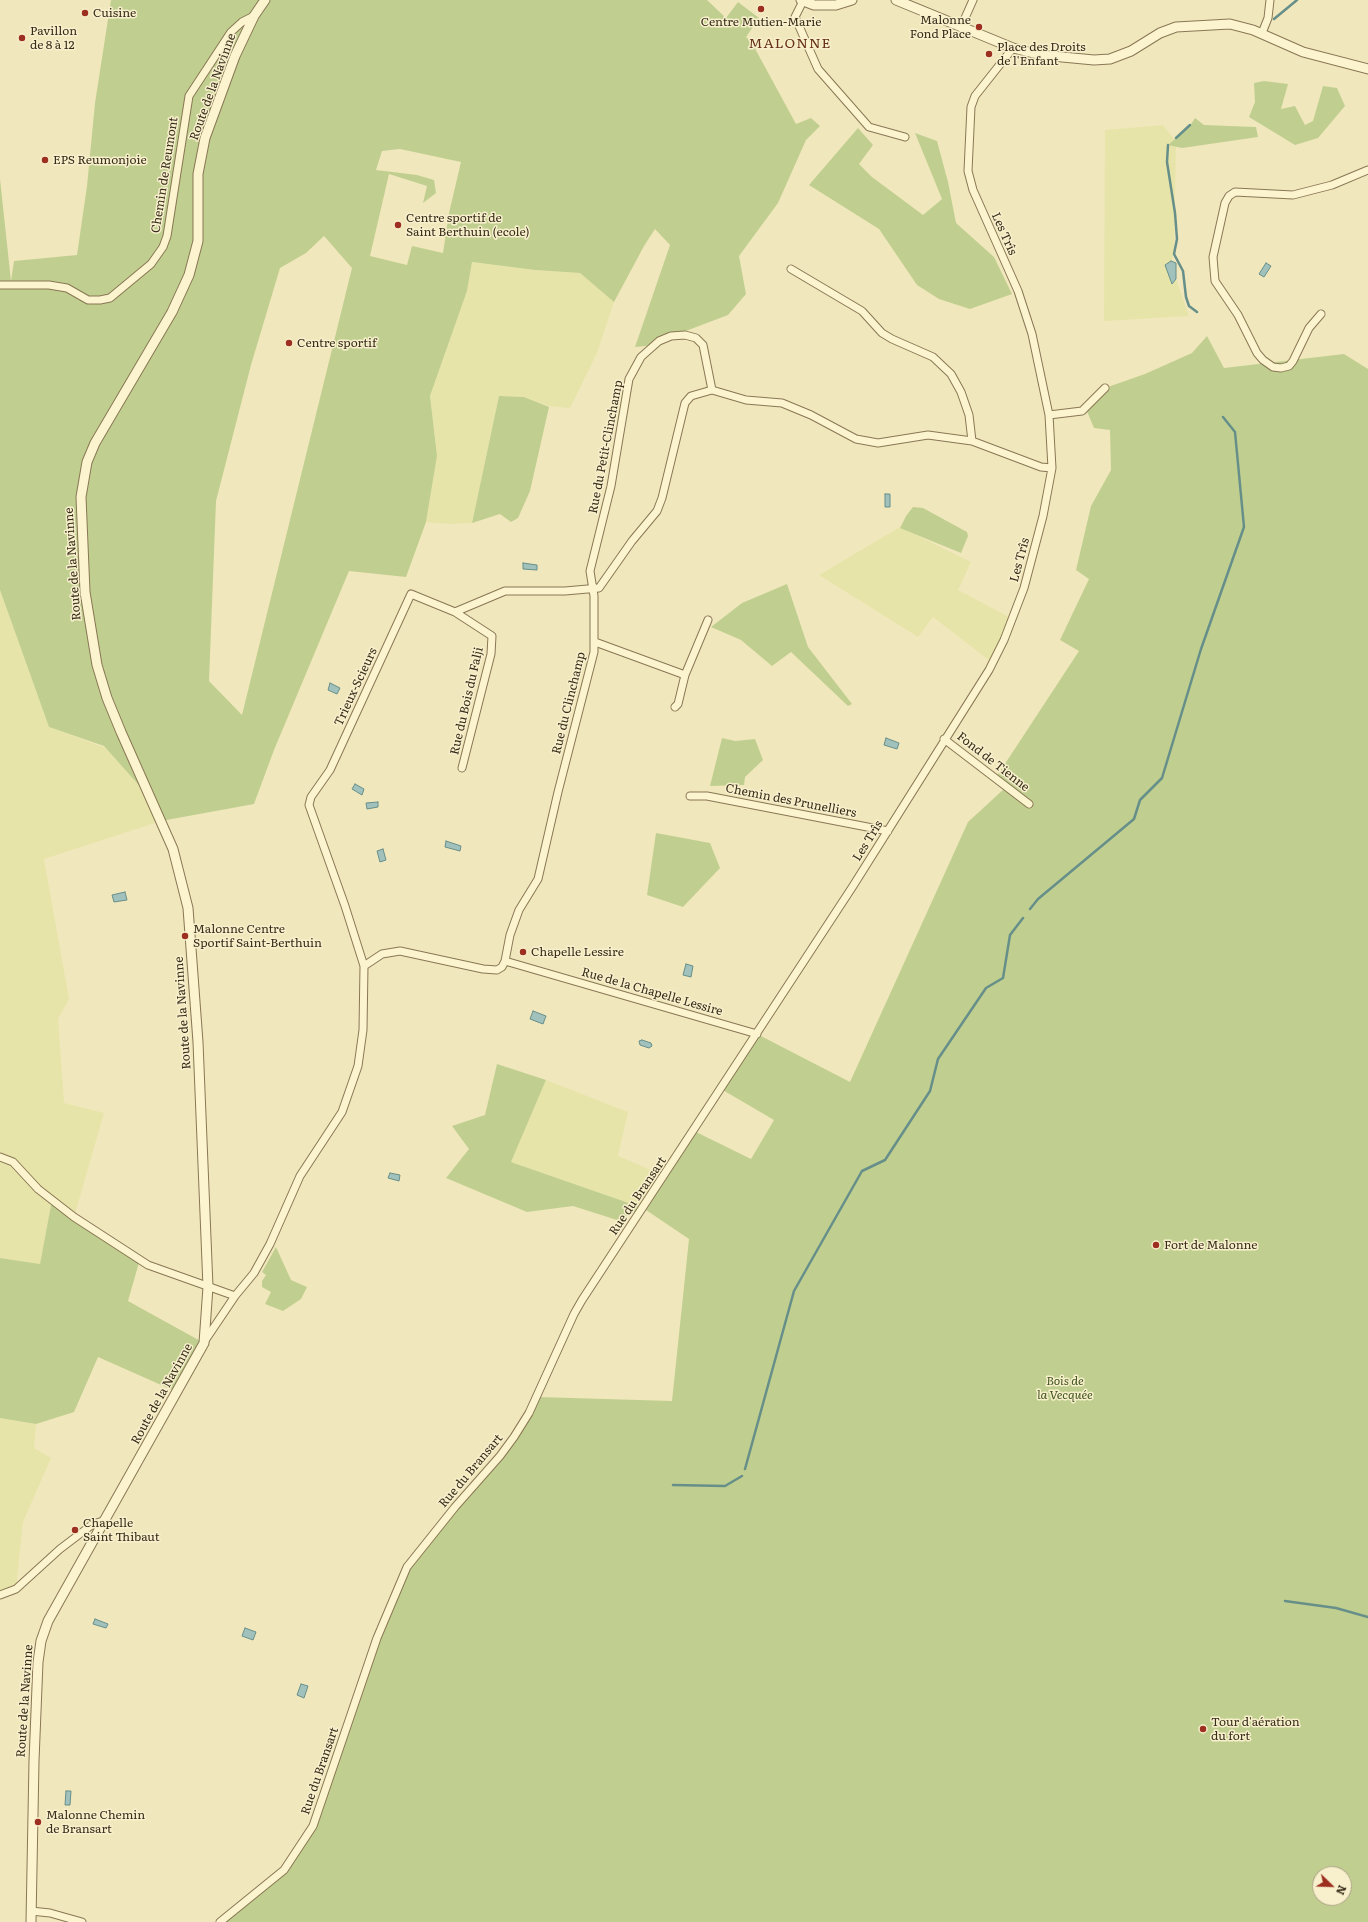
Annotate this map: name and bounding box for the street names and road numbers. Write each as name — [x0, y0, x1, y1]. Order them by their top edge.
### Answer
street label: Route de la Navinne — [187, 31, 239, 143]
street label: Chemin de Reumont — [149, 116, 181, 234]
street label: Les Trîs — [988, 210, 1020, 258]
street label: Rue du Petit-Clinchamp — [586, 379, 626, 515]
street label: Route de la Navinne — [62, 507, 84, 621]
street label: Les Trîs — [1007, 536, 1033, 584]
street label: Trieux-Scieurs — [332, 646, 380, 728]
street label: Rue du Bois du Falji — [448, 646, 486, 756]
street label: Rue du Clinchamp — [549, 650, 589, 756]
street label: Fond de Tienne — [954, 729, 1032, 795]
street label: Chemin des Prunelliers — [724, 781, 858, 821]
street label: Les Trîs — [850, 818, 886, 864]
street label: Route de la Navinne — [172, 956, 194, 1070]
street label: Rue de la Chapelle Lessire — [580, 965, 724, 1019]
street label: Rue du Bransart — [606, 1154, 670, 1238]
street label: Route de la Navinne — [128, 1341, 196, 1447]
street label: Rue du Bransart — [436, 1431, 506, 1511]
street label: Route de la Navinne — [14, 1644, 36, 1758]
street label: Rue du Bransart — [298, 1725, 342, 1817]

